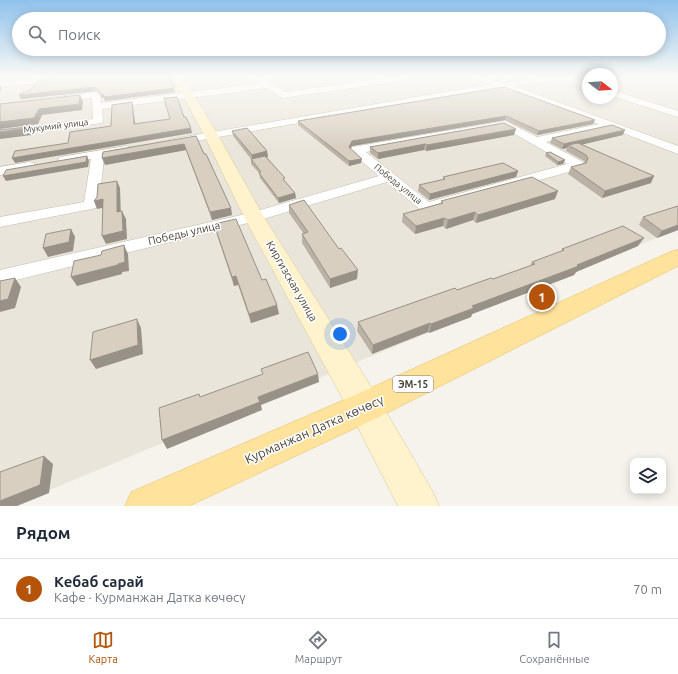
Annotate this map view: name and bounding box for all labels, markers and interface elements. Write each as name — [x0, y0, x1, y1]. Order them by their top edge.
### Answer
search box — [12, 12, 666, 56]
icon: search — [26, 23, 48, 45]
text: Поиск — [58, 26, 101, 43]
north arrow — [582, 68, 618, 104]
street label: Мукумий улица — [23, 117, 89, 135]
street label: Победа улица — [372, 162, 424, 206]
street label: Победы улица — [147, 219, 221, 247]
street label: Киргизская улица — [264, 239, 320, 323]
pin: 1 — [529, 282, 555, 312]
your location — [330, 324, 350, 344]
road number: ЭМ-15 — [393, 376, 433, 392]
street label: Курманжан Датка көчөсү — [242, 392, 386, 466]
map controls — [630, 458, 666, 494]
button: layers — [630, 458, 666, 494]
text: Рядом — [16, 523, 71, 542]
text: Кебаб сарай — [54, 573, 144, 590]
text: 1 — [25, 582, 33, 596]
text: 70 m — [633, 582, 662, 596]
text: Кафе · Курманжан Датка көчөсү — [54, 590, 246, 604]
tab: Карта — [88, 629, 118, 665]
tab: Маршрут — [295, 629, 342, 665]
tab: Сохранённые — [519, 629, 589, 665]

